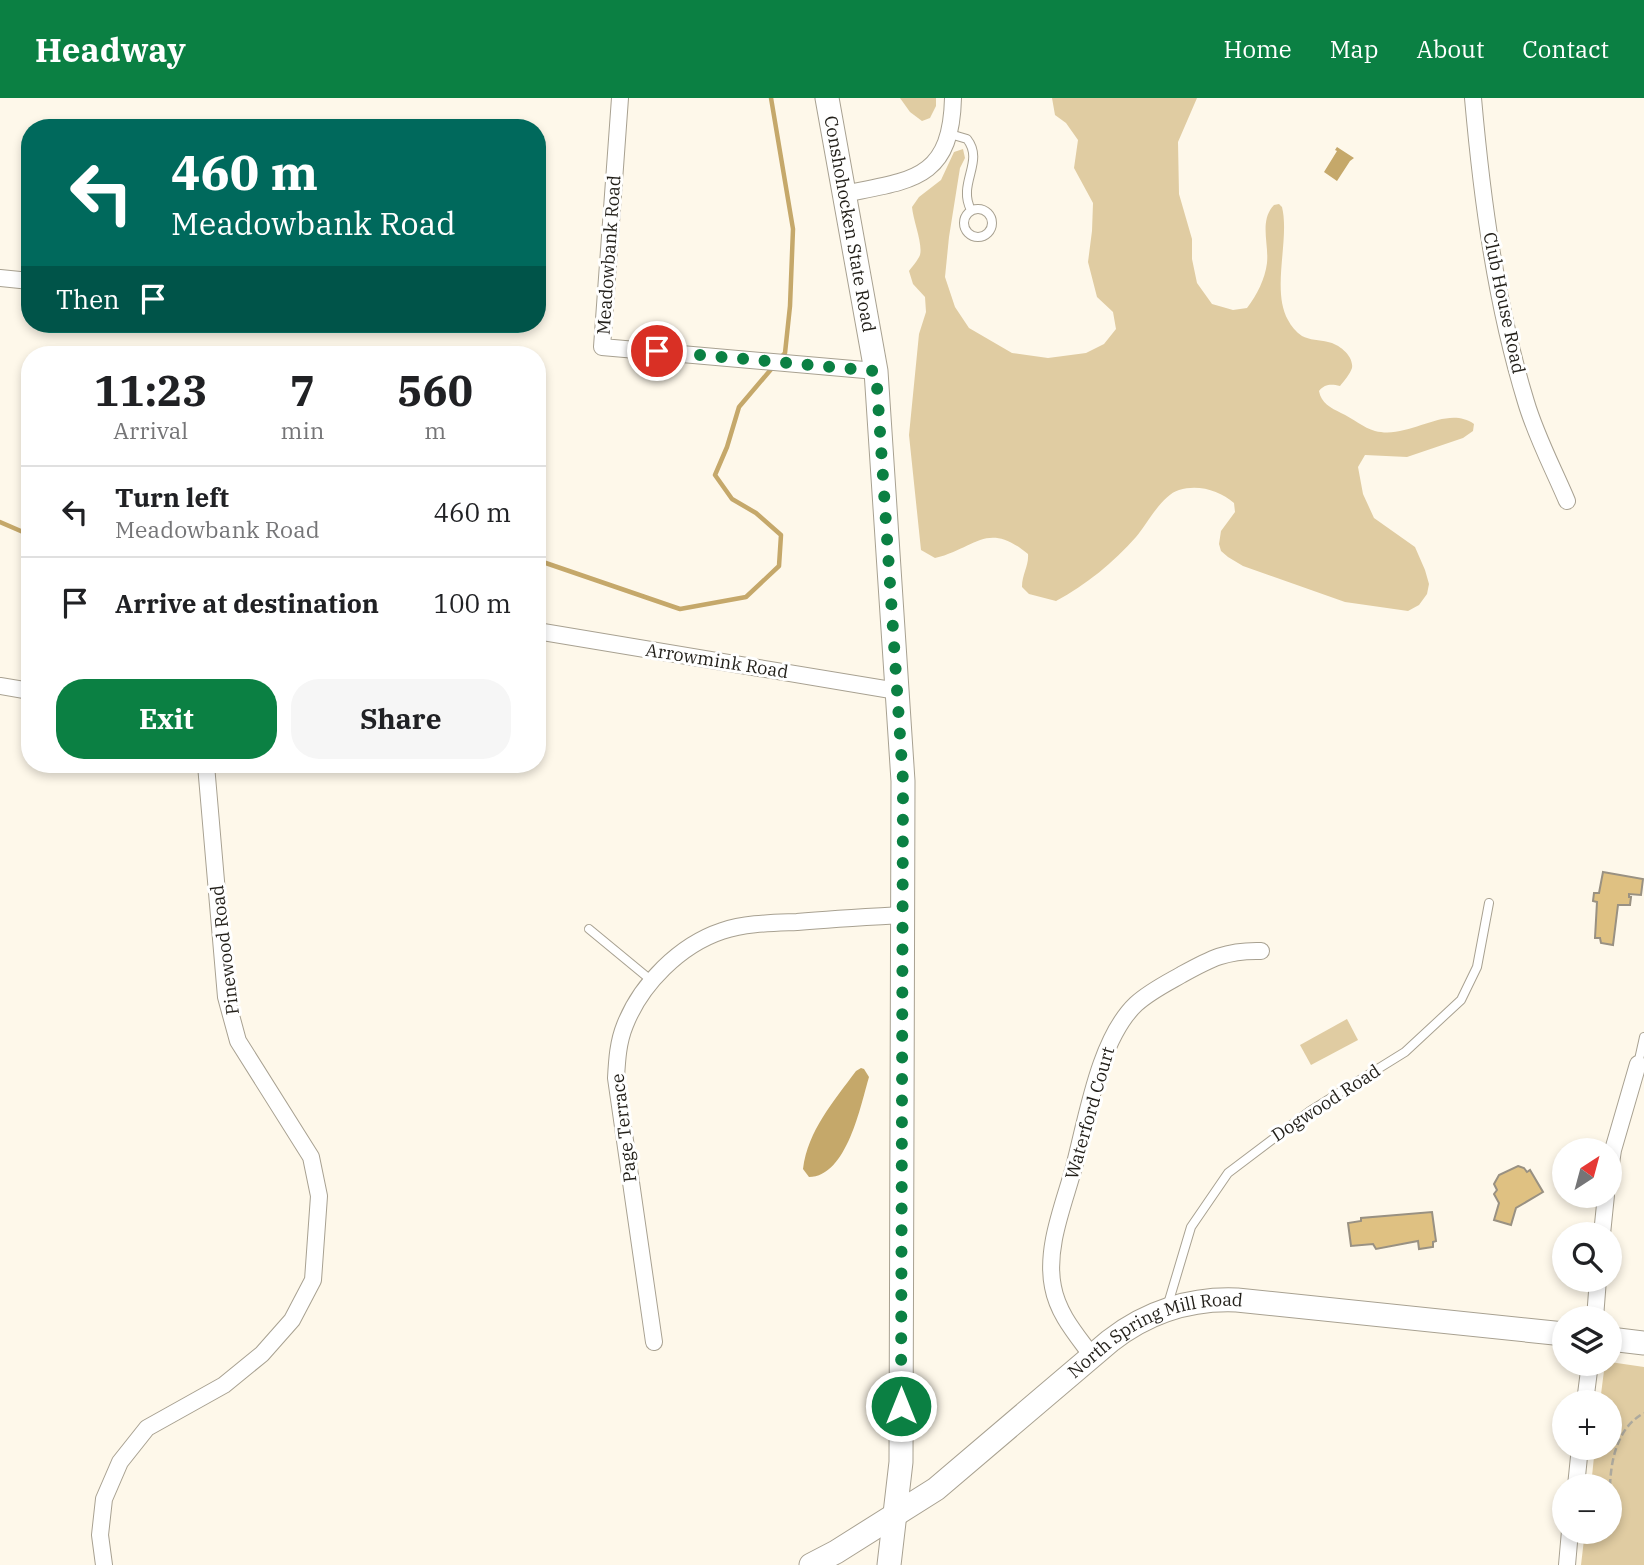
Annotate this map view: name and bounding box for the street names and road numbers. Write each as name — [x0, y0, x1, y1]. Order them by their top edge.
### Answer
street label: Conshohocken State Road — [819, 114, 881, 334]
street label: Meadowbank Road — [591, 174, 626, 336]
street label: Club House Road — [1478, 230, 1531, 376]
street label: Arrowmink Road — [644, 638, 790, 683]
street label: Pinewood Road — [205, 884, 244, 1016]
street label: Waterford Court — [1060, 1044, 1119, 1182]
street label: Dogwood Road — [1267, 1059, 1385, 1146]
street label: Page Terrace — [605, 1072, 642, 1184]
street label: North Spring Mill Road — [1063, 1288, 1244, 1383]

